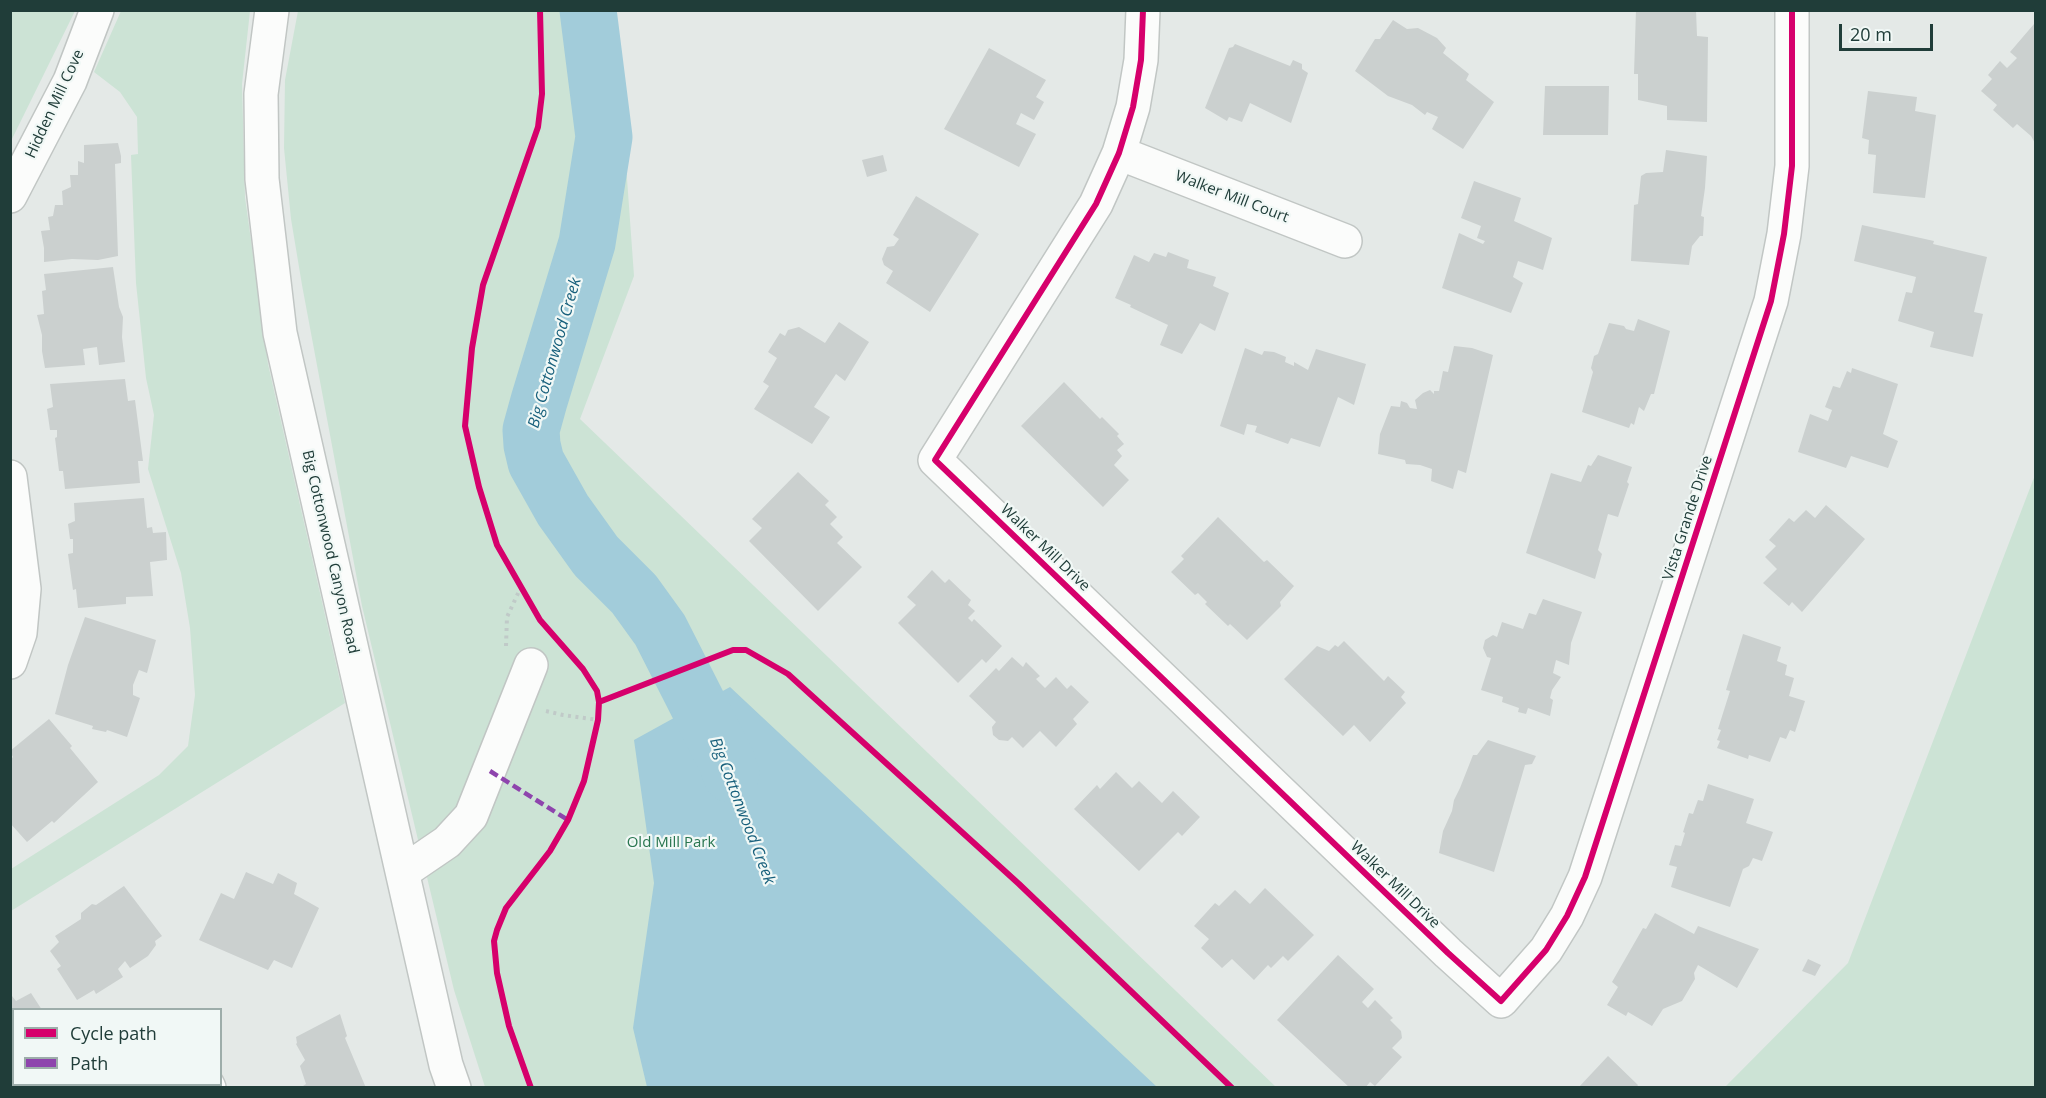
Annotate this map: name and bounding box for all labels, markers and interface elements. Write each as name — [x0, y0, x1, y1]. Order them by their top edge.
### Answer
scale bar — [1842, 12, 1936, 50]
text: 20 m — [1850, 22, 1892, 46]
street label: Hidden Mill Cove — [22, 47, 88, 161]
street label: Walker Mill Court — [1173, 167, 1291, 227]
water label: Big Cottonwood Creek — [524, 276, 586, 430]
street label: Big Cottonwood Canyon Road — [298, 449, 362, 655]
street label: Vista Grande Drive — [1659, 453, 1717, 583]
street label: Walker Mill Drive — [996, 501, 1094, 595]
water label: Big Cottonwood Creek — [705, 735, 779, 887]
park label: Old Mill Park — [627, 834, 715, 852]
street label: Walker Mill Drive — [1346, 838, 1444, 932]
legend — [12, 1008, 222, 1086]
text: Cycle path — [70, 1021, 157, 1045]
text: Path — [70, 1051, 108, 1075]

